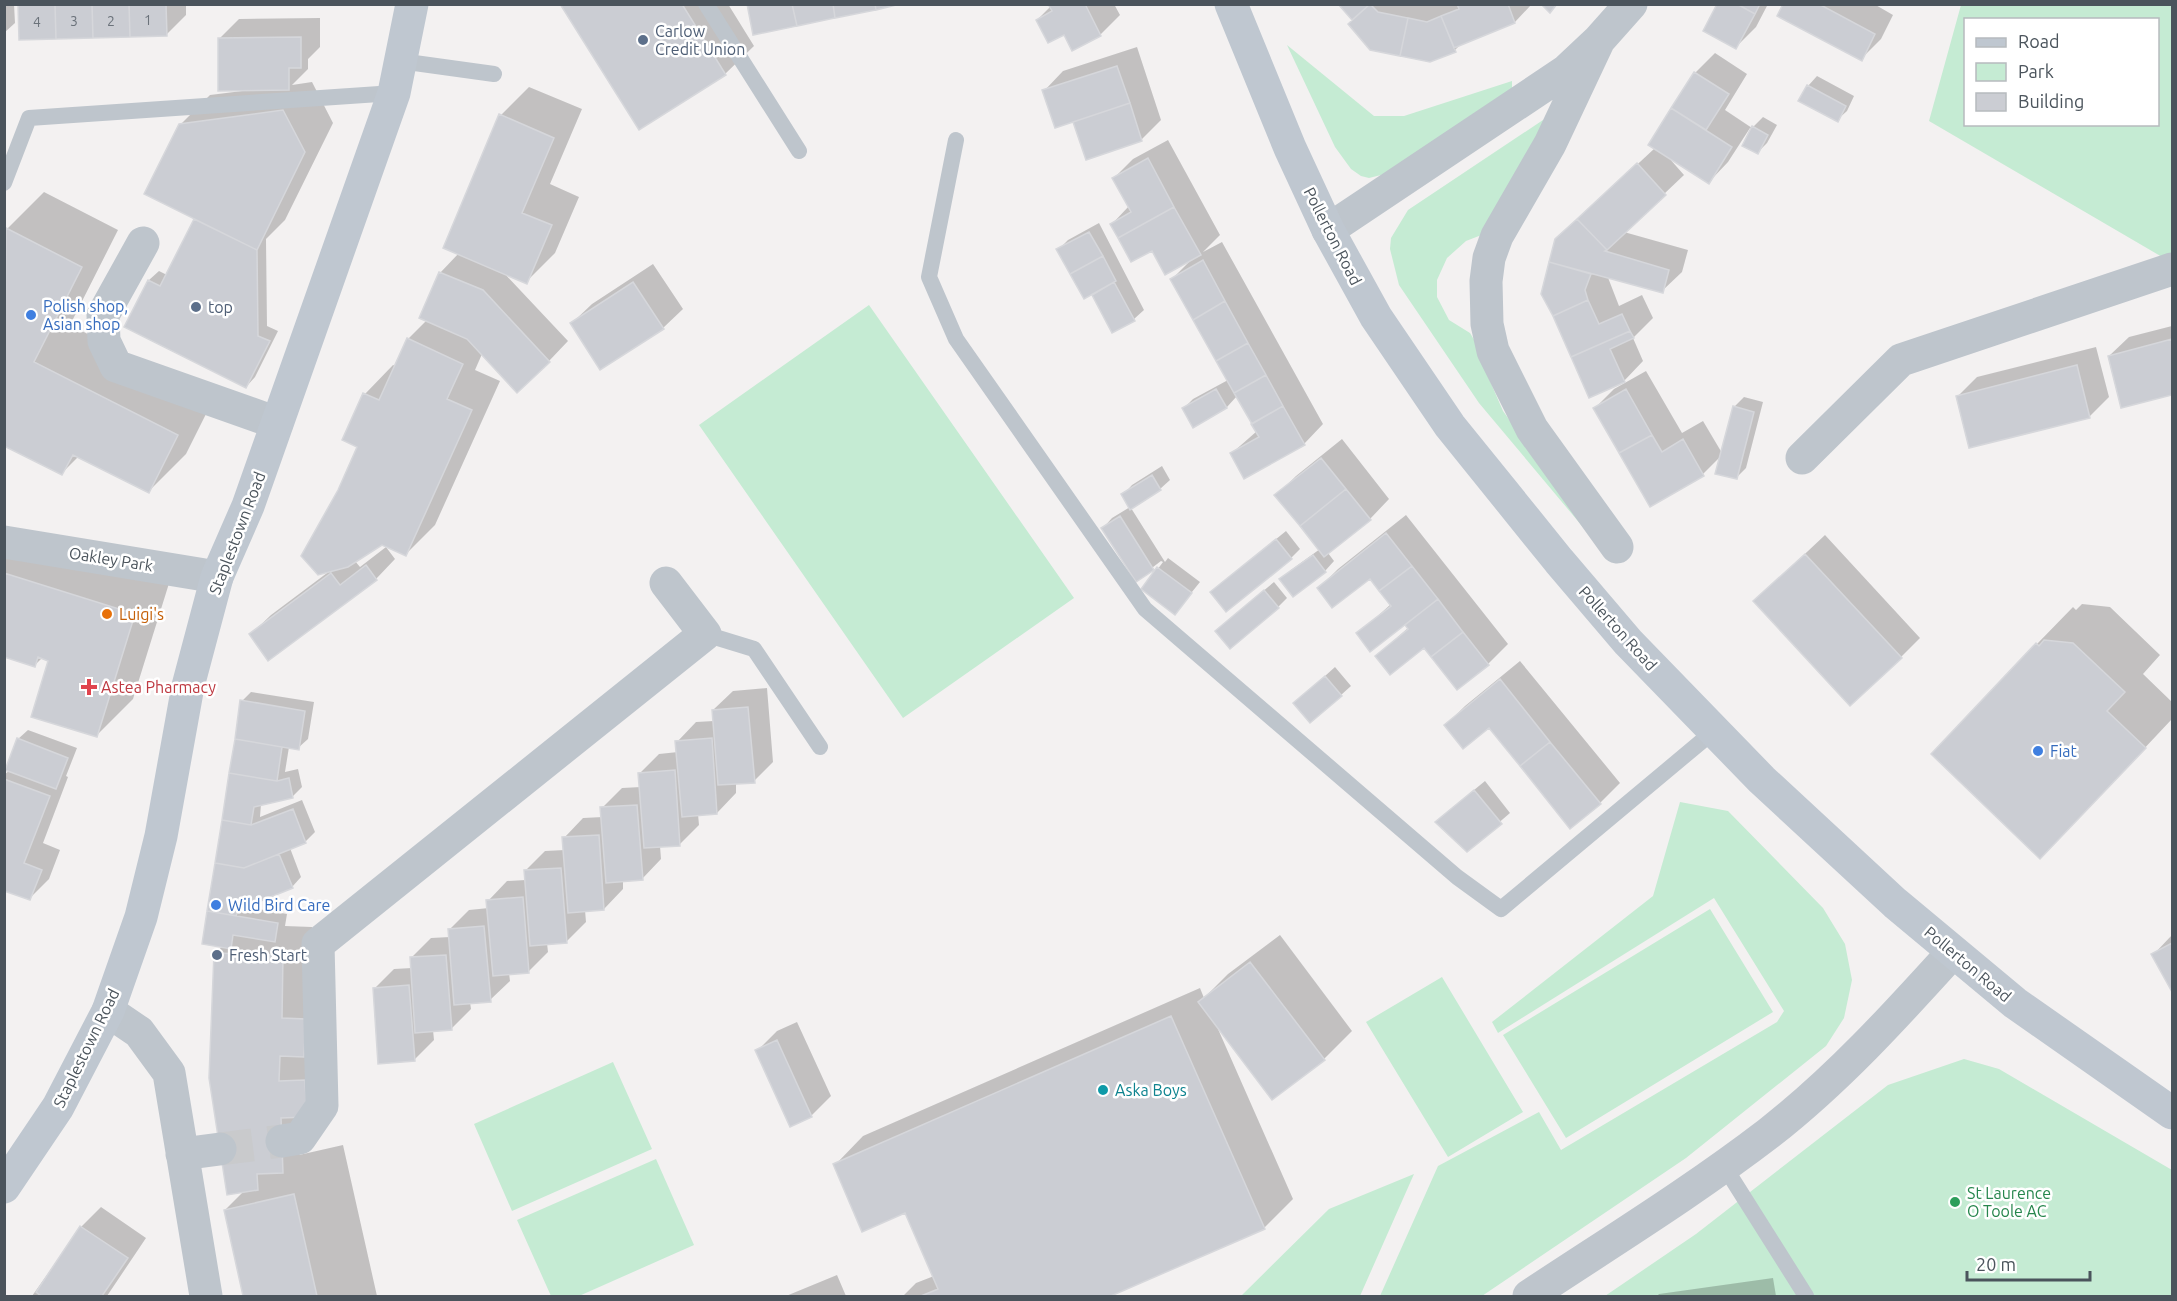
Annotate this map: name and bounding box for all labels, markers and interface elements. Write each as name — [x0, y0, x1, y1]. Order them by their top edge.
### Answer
house number: 1 — [144, 12, 152, 28]
house number: 3 — [70, 13, 78, 29]
house number: 2 — [107, 13, 115, 29]
house number: 4 — [33, 14, 41, 30]
legend — [1964, 18, 2159, 126]
place label: Carlow Credit Union — [655, 22, 745, 58]
text: Road — [2018, 31, 2060, 51]
marker: Carlow Credit Union — [636, 33, 650, 47]
text: Park — [2018, 61, 2054, 81]
text: Building — [2018, 91, 2084, 111]
street label: Pollerton Road — [1301, 184, 1365, 288]
place label: Polish shop, Asian shop — [43, 297, 128, 333]
place label: top — [208, 298, 233, 316]
marker: top — [189, 300, 203, 314]
marker: Polish shop, Asian shop — [24, 308, 38, 322]
street label: Staplestown Road — [205, 469, 269, 597]
street label: Oakley Park — [68, 543, 154, 575]
street label: Pollerton Road — [1575, 582, 1661, 674]
place label: Luigi's — [119, 605, 164, 623]
marker: Luigi's — [100, 607, 114, 621]
place label: Astea Pharmacy — [101, 678, 216, 696]
marker: Astea Pharmacy — [82, 680, 96, 694]
place label: Fiat — [2050, 742, 2078, 760]
marker: Fiat — [2031, 744, 2045, 758]
place label: Wild Bird Care — [228, 896, 330, 914]
marker: Wild Bird Care — [209, 898, 223, 912]
street label: Pollerton Road — [1921, 923, 2015, 1005]
place label: Fresh Start — [229, 946, 308, 964]
marker: Fresh Start — [210, 948, 224, 962]
street label: Staplestown Road — [49, 986, 123, 1110]
place label: Aska Boys — [1115, 1081, 1187, 1099]
marker: Aska Boys — [1096, 1083, 1110, 1097]
place label: St Laurence O Toole AC — [1967, 1184, 2051, 1220]
marker: St Laurence O Toole AC — [1948, 1195, 1962, 1209]
scale bar — [1967, 1244, 2090, 1282]
text: 20 m — [1976, 1254, 2016, 1274]

